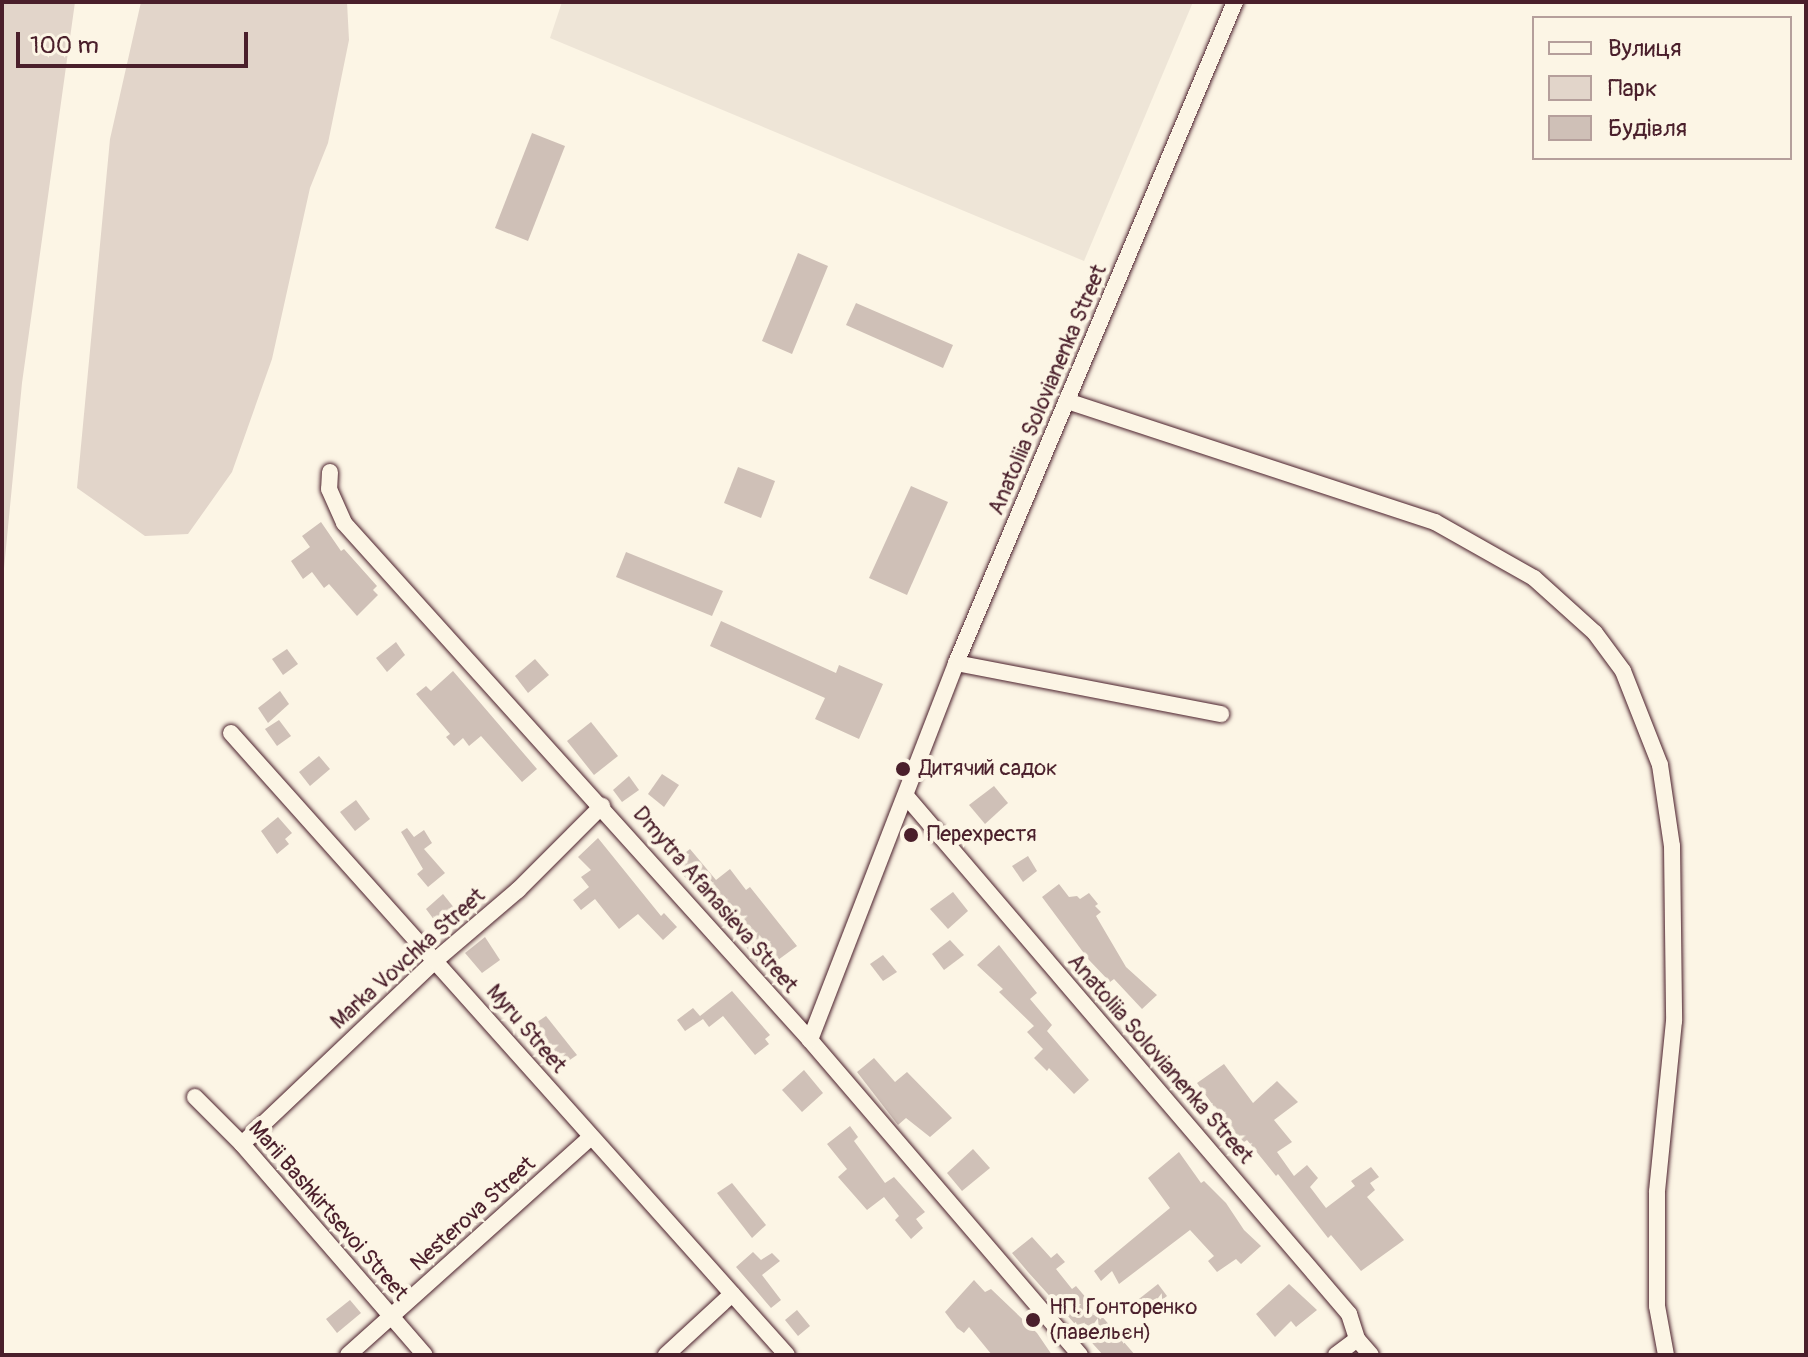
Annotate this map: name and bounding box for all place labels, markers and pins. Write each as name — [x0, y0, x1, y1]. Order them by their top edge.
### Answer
place label: Дитячий садок — [919, 756, 1057, 782]
marker: Дитячий садок — [894, 760, 912, 778]
place label: Перехрестя — [927, 822, 1037, 848]
marker: Перехрестя — [902, 826, 920, 844]
place label: НП. Гонторенко (павельєн) — [1049, 1294, 1197, 1346]
marker: НП. Гонторенко (павельєн) — [1024, 1311, 1042, 1329]

